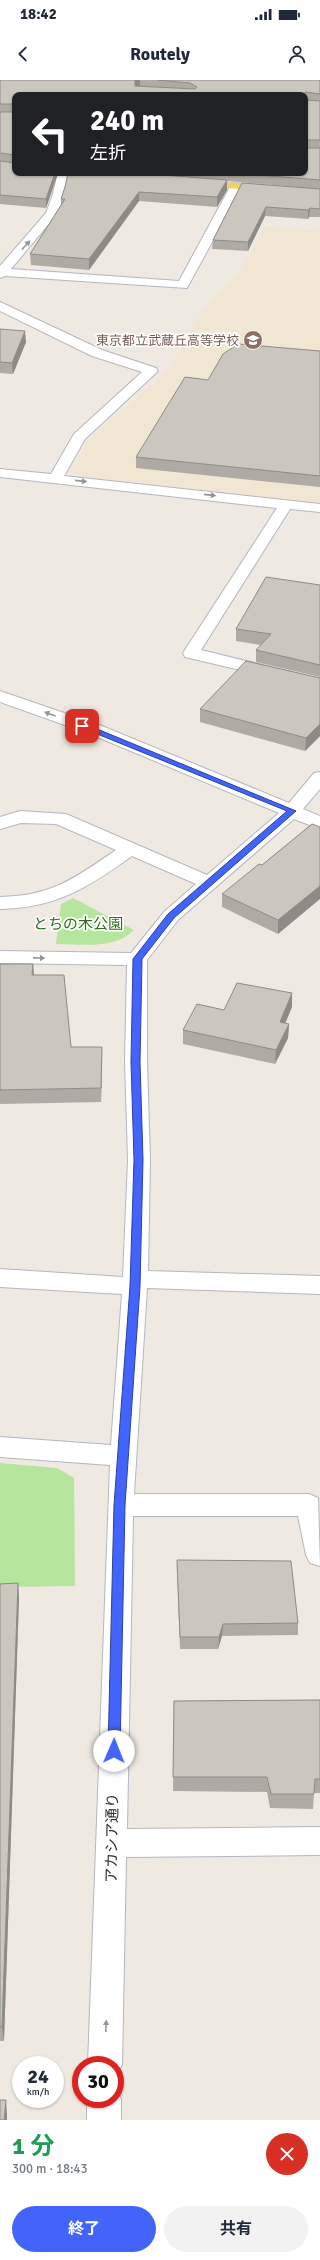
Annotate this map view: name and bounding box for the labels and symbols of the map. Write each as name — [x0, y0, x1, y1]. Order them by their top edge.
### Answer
one-way arrow — [21, 240, 31, 250]
school or university icon: 東京都立武蔵丘高等学校 — [242, 329, 264, 351]
place label: 東京都立武蔵丘高等学校 — [96, 333, 239, 349]
one-way arrow — [75, 478, 87, 485]
one-way arrow — [204, 492, 216, 498]
pin — [65, 709, 99, 743]
one-way arrow — [44, 711, 56, 717]
park label: とちの木公園 — [33, 915, 123, 933]
one-way arrow — [33, 955, 46, 961]
position arrow — [93, 1730, 135, 1772]
street label: アカシア通り — [102, 1793, 122, 1883]
one-way arrow — [103, 2020, 110, 2032]
speed limit sign: 30 — [72, 2056, 124, 2108]

